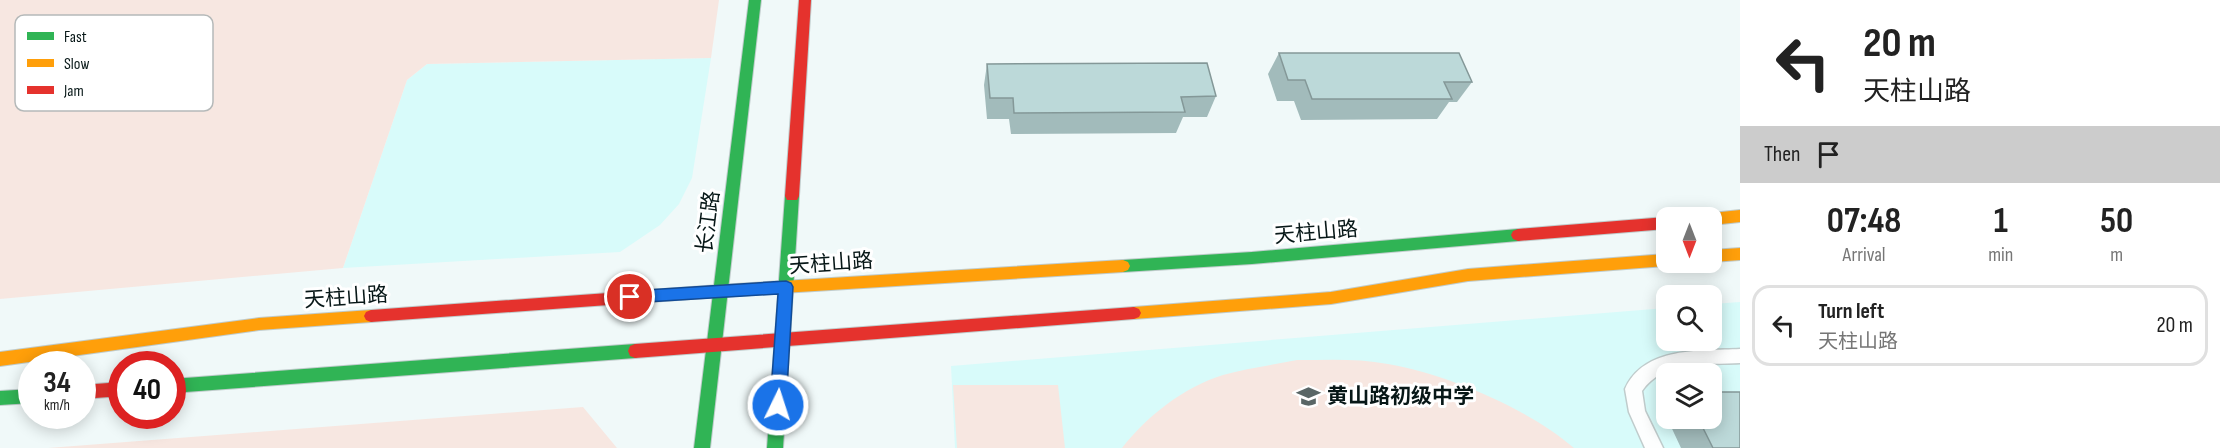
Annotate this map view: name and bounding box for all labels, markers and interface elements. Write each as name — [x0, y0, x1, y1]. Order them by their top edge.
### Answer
legend — [15, 15, 213, 111]
text: 20 m — [1863, 18, 1936, 69]
icon: left — [1764, 24, 1842, 102]
text: Fast — [64, 28, 87, 47]
text: Slow — [64, 55, 89, 74]
text: 天柱山路 — [1863, 76, 1971, 108]
text: Jam — [63, 82, 84, 101]
icon: arrive — [1812, 138, 1845, 171]
text: Then — [1764, 141, 1800, 168]
street label: 长江路 — [692, 189, 725, 255]
text: 07:48 — [1827, 200, 1901, 243]
text: 1 — [1994, 200, 2008, 243]
text: 50 — [2100, 200, 2133, 243]
north arrow — [1656, 207, 1722, 273]
map controls — [1656, 207, 1722, 429]
street label: 天柱山路 — [1273, 216, 1359, 249]
text: Arrival — [1843, 243, 1886, 267]
text: min — [1988, 243, 2013, 267]
text: m — [2110, 243, 2123, 267]
street label: 天柱山路 — [788, 248, 874, 279]
pin — [604, 271, 655, 322]
icon: arrive — [613, 280, 646, 313]
street label: 天柱山路 — [303, 282, 389, 313]
button: search — [1656, 285, 1722, 351]
text: Turn left — [1818, 298, 1884, 325]
icon: left — [1767, 309, 1800, 342]
text: 20 m — [2157, 312, 2193, 339]
text: 天柱山路 — [1818, 330, 1898, 354]
speed limit sign: 40 — [108, 351, 186, 429]
button: layers — [1656, 363, 1722, 429]
text: 34 — [43, 365, 71, 401]
position arrow — [746, 373, 810, 437]
school or university icon: 黄山路初级中学 — [1296, 383, 1322, 409]
place label: 黄山路初级中学 — [1327, 384, 1474, 409]
text: km/h — [44, 396, 70, 415]

